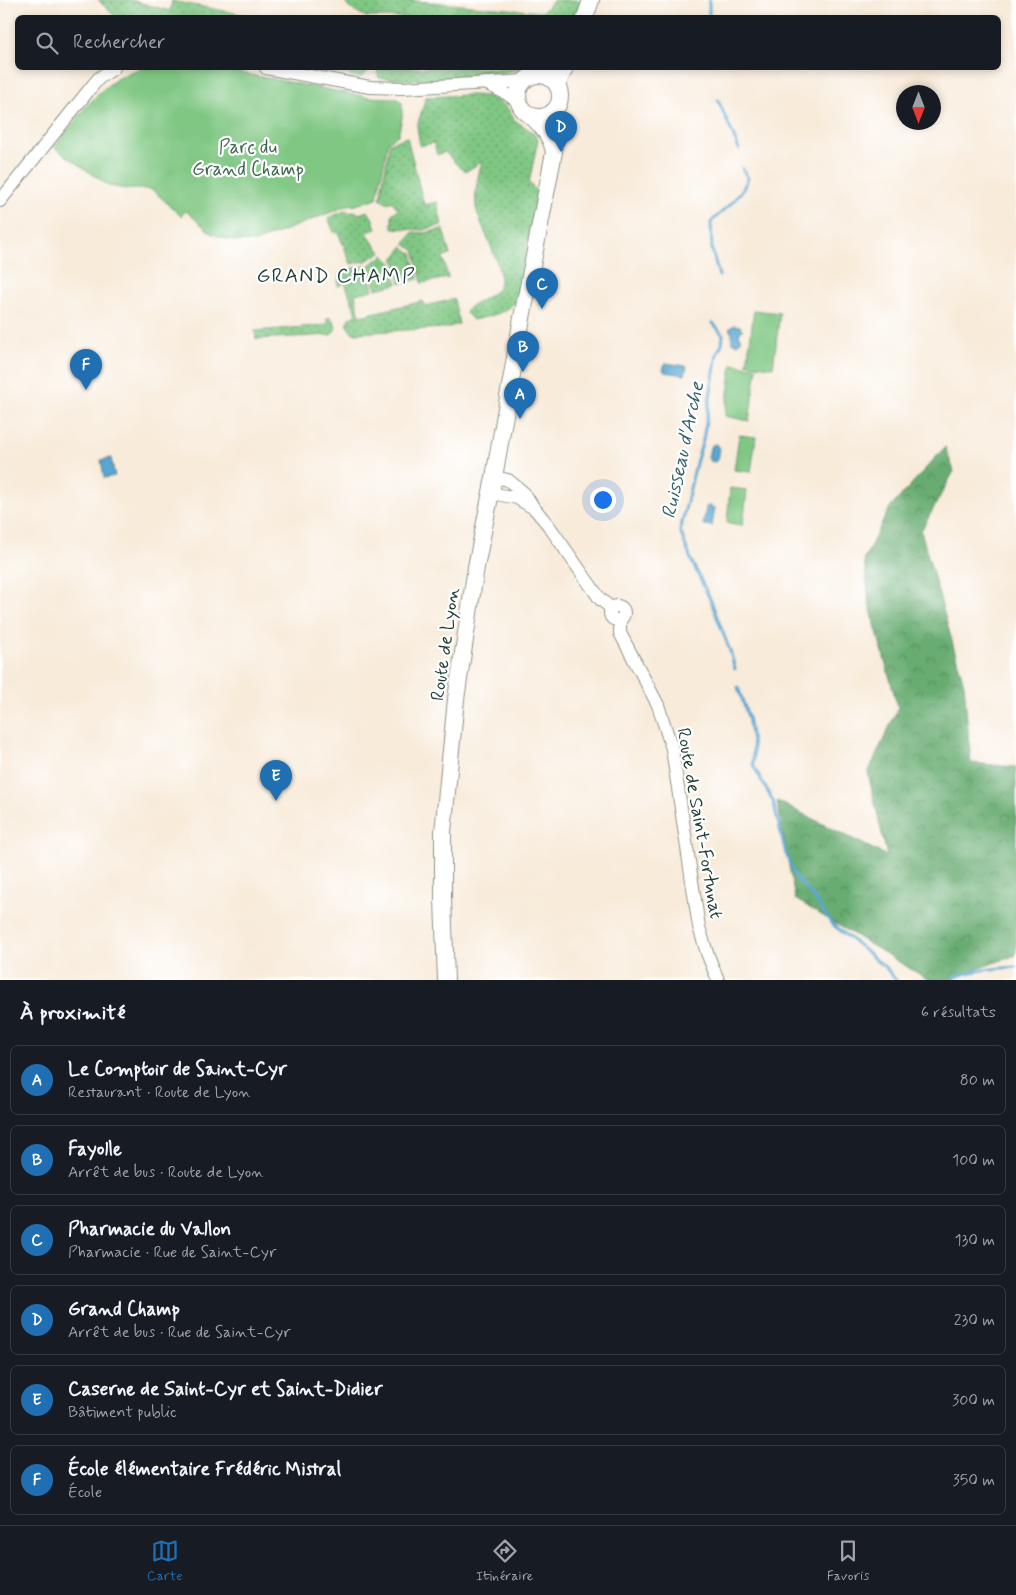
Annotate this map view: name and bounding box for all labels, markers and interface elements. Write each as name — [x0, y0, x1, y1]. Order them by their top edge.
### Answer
search box — [15, 15, 1001, 70]
icon: search — [33, 29, 61, 57]
text: Rechercher — [73, 30, 165, 55]
north arrow — [896, 85, 941, 130]
pin: D — [545, 111, 577, 152]
park label: Parc du Grand Champ — [192, 135, 304, 182]
district label: GRAND CHAMP — [257, 262, 415, 290]
pin: C — [526, 268, 558, 309]
pin: B — [507, 331, 539, 372]
pin: F — [70, 349, 102, 390]
pin: A — [504, 378, 536, 419]
water label: Ruisseau d'Arche — [656, 378, 711, 521]
your location — [590, 487, 616, 513]
street label: Route de Lyon — [425, 586, 466, 702]
street label: Route de Saint-Fortunat — [670, 726, 729, 921]
pin: E — [260, 760, 292, 801]
text: À proximité — [20, 999, 126, 1027]
text: 6 résultats — [921, 1002, 996, 1023]
text: Le Comptoir de Saint-Cyr — [68, 1057, 287, 1082]
text: A — [32, 1070, 42, 1091]
text: 80 m — [960, 1070, 995, 1091]
text: Restaurant · Route de Lyon — [68, 1082, 251, 1103]
text: Fayolle — [68, 1137, 122, 1162]
text: B — [32, 1150, 42, 1171]
text: 100 m — [952, 1150, 995, 1171]
text: Arrêt de bus · Route de Lyon — [68, 1162, 264, 1183]
text: Pharmacie du Vallon — [68, 1217, 231, 1242]
text: C — [31, 1230, 43, 1251]
text: 130 m — [954, 1230, 995, 1251]
text: Pharmacie · Rue de Saint-Cyr — [68, 1242, 276, 1263]
text: Grand Champ — [68, 1297, 180, 1322]
text: D — [31, 1310, 43, 1331]
text: 230 m — [954, 1310, 995, 1331]
text: Arrêt de bus · Rue de Saint-Cyr — [68, 1322, 291, 1343]
text: Caserne de Saint-Cyr et Saint-Didier — [68, 1377, 383, 1402]
text: E — [32, 1390, 42, 1411]
text: 300 m — [952, 1390, 995, 1411]
text: Bâtiment public — [68, 1402, 177, 1423]
text: École élémentaire Frédéric Mistral — [68, 1457, 341, 1482]
text: F — [33, 1470, 41, 1491]
text: 350 m — [953, 1470, 995, 1491]
text: École — [68, 1482, 102, 1503]
tab: Carte — [147, 1537, 183, 1585]
tab: Itinéraire — [476, 1537, 533, 1585]
tab: Favoris — [827, 1537, 869, 1585]

